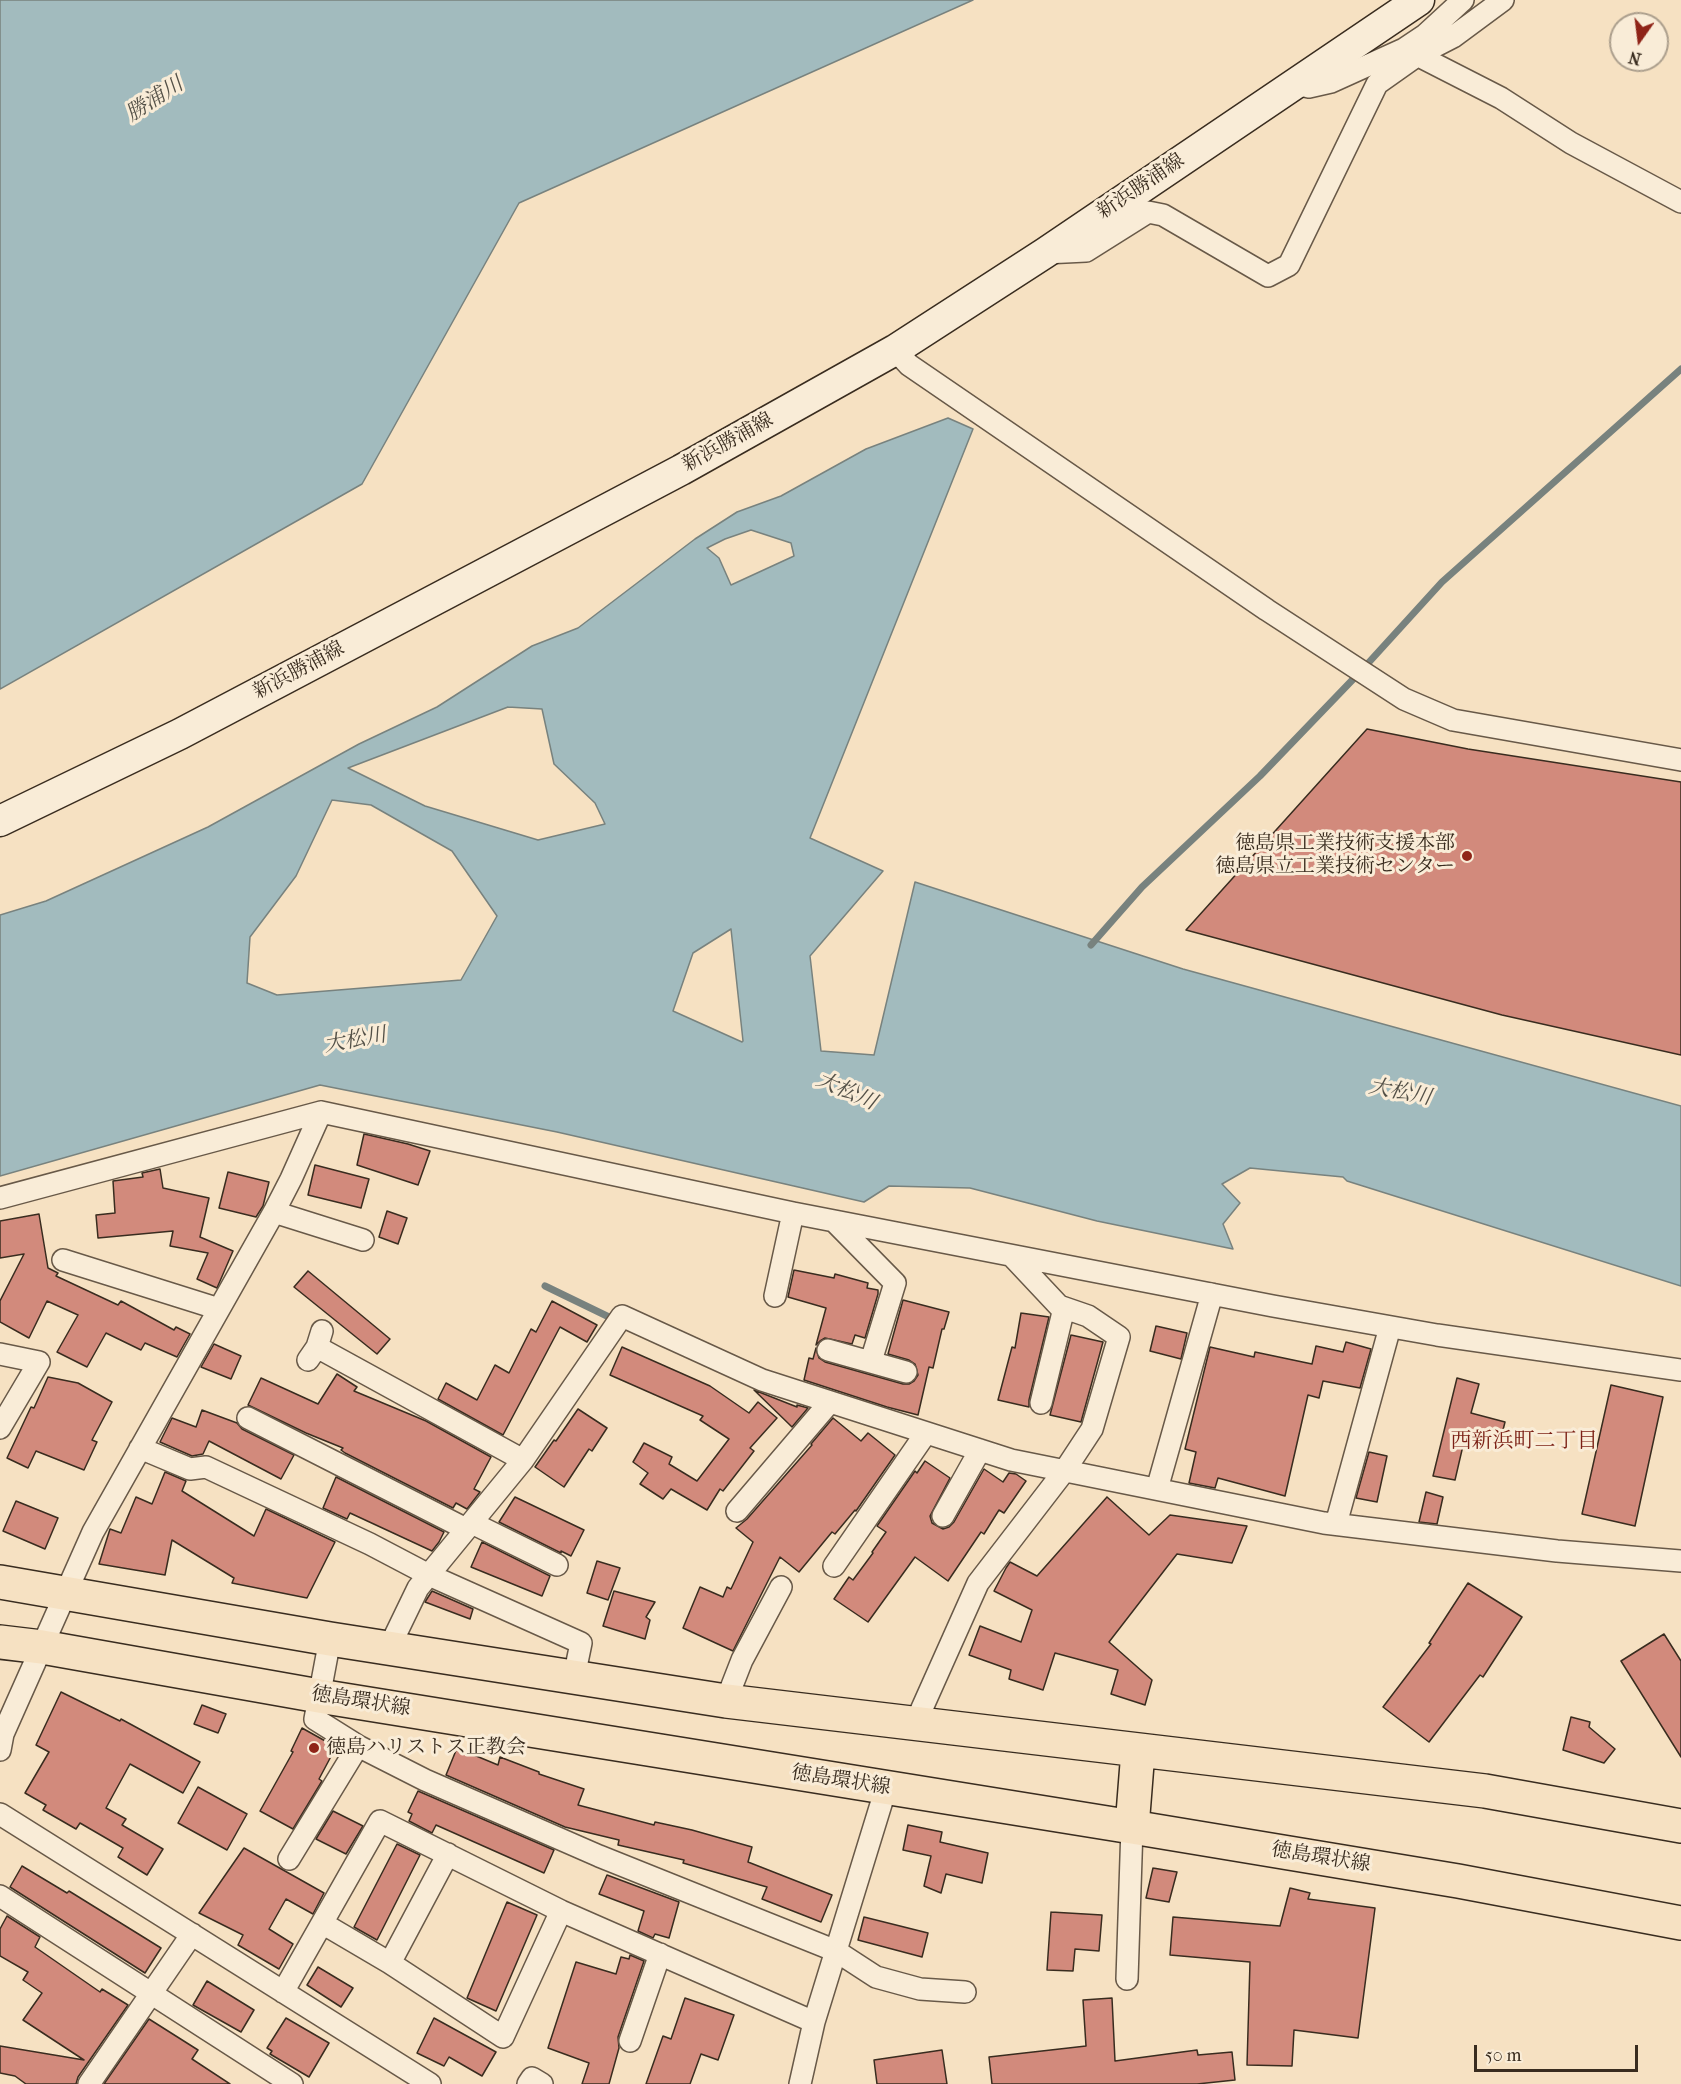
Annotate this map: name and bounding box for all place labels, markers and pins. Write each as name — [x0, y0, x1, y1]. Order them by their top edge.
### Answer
place label: 徳島県工業技術支援本部 徳島県立工業技術センター — [1215, 832, 1455, 879]
marker: 徳島県工業技術支援本部 徳島県立工業技術センター — [1460, 849, 1474, 863]
place label: 徳島ハリストス正教会 — [326, 1736, 526, 1760]
marker: 徳島ハリストス正教会 — [307, 1741, 321, 1755]

